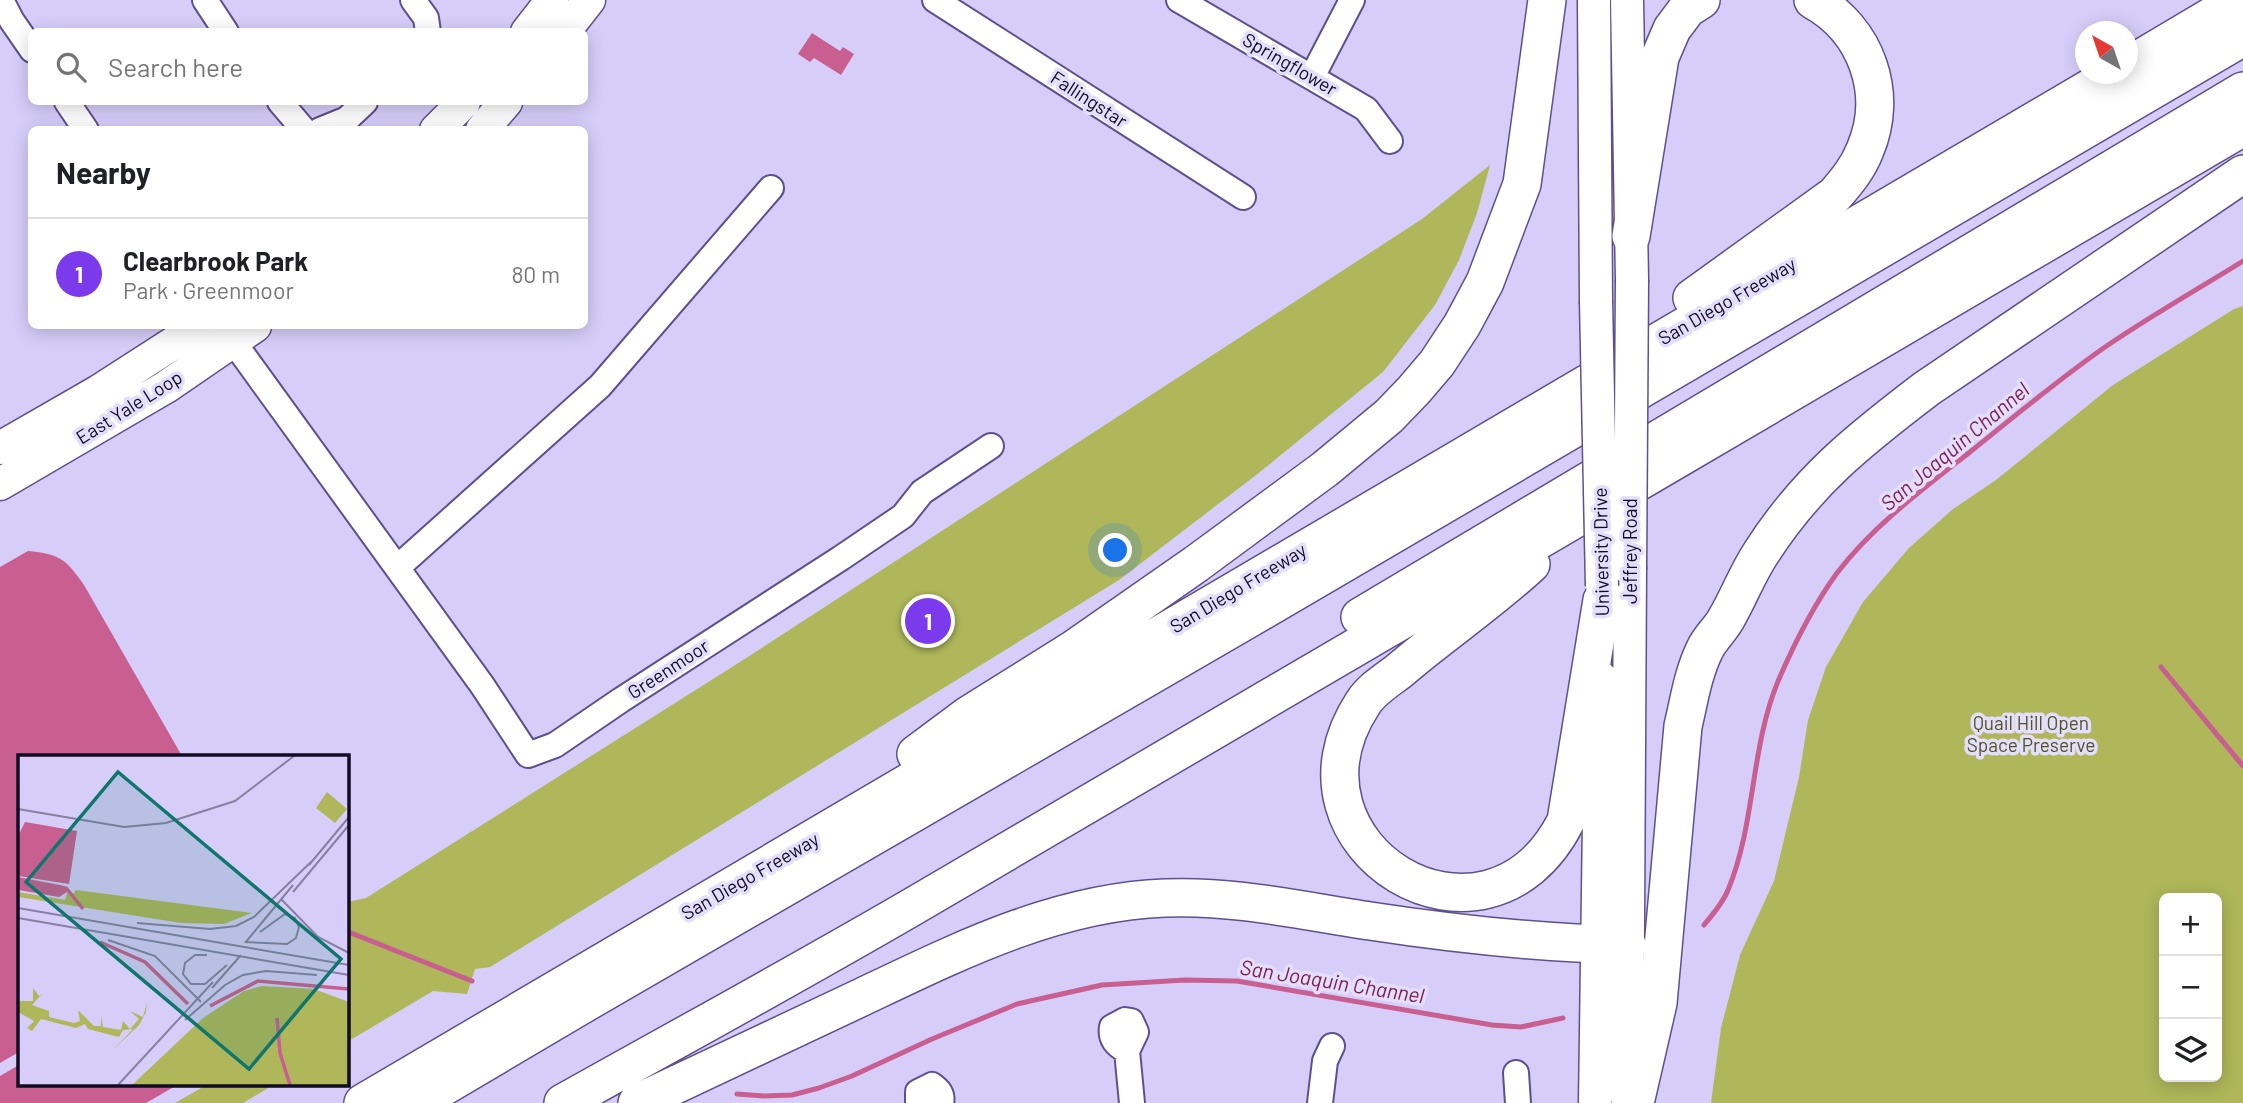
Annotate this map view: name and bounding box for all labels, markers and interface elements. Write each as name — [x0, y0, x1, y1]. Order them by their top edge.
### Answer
north arrow — [2075, 21, 2138, 84]
street label: Springflower — [1239, 27, 1342, 100]
search box — [28, 28, 588, 105]
icon: search — [52, 48, 90, 86]
text: Search here — [108, 51, 243, 82]
street label: Fallingstar — [1047, 65, 1132, 132]
text: Nearby — [56, 154, 151, 190]
text: Clearbrook Park — [123, 245, 308, 276]
street label: San Diego Freeway — [1654, 252, 1800, 349]
text: 1 — [75, 260, 83, 288]
text: 80 m — [511, 260, 560, 288]
text: Park · Greenmoor — [123, 276, 294, 304]
street label: East Yale Loop — [71, 365, 186, 448]
water label: San Joaquin Channel — [1875, 376, 2034, 515]
street label: University Drive — [1588, 487, 1613, 617]
street label: Jeffrey Road — [1618, 498, 1641, 604]
your location — [1098, 533, 1132, 567]
street label: San Diego Freeway — [1165, 538, 1310, 637]
pin: 1 — [905, 595, 951, 647]
street label: Greenmoor — [623, 634, 713, 703]
park label: Quail Hill Open Space Preserve — [1967, 711, 2095, 756]
inset map — [18, 755, 348, 1086]
street label: San Diego Freeway — [677, 827, 823, 924]
map controls — [2159, 893, 2222, 1082]
button: + — [2159, 893, 2222, 956]
water label: San Joaquin Channel — [1238, 954, 1427, 1007]
button: − — [2159, 956, 2222, 1019]
button: layers — [2159, 1019, 2222, 1082]

